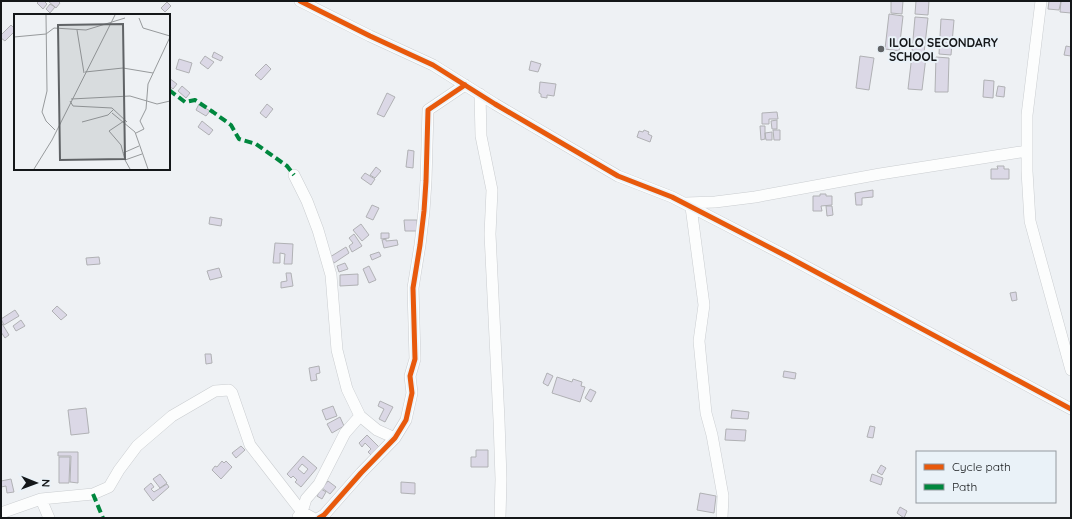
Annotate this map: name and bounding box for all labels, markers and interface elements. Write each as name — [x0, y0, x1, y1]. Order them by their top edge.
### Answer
inset map — [14, 14, 170, 170]
place label: ILOLO SECONDARY SCHOOL — [889, 35, 998, 64]
marker: ILOLO SECONDARY SCHOOL — [876, 44, 886, 54]
legend — [916, 451, 1056, 503]
text: Cycle path — [952, 459, 1011, 474]
north arrow — [16, 463, 56, 503]
text: N — [39, 479, 53, 487]
text: Path — [952, 479, 977, 494]

